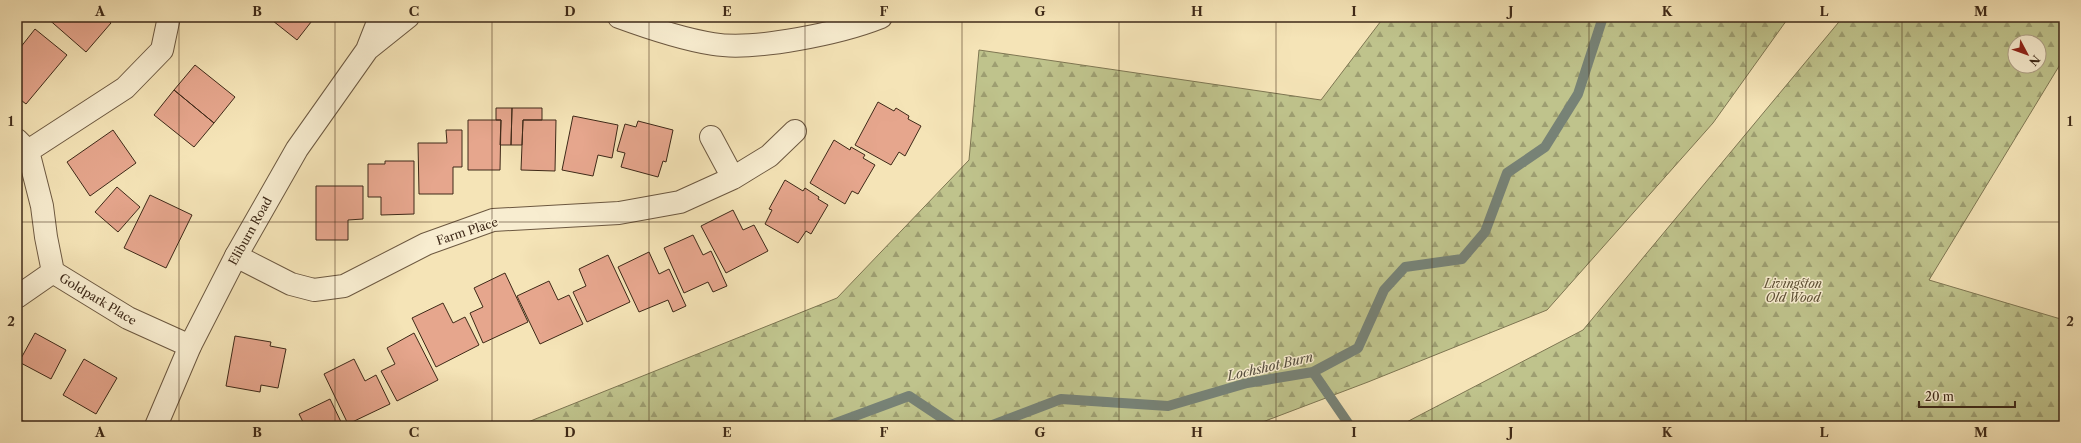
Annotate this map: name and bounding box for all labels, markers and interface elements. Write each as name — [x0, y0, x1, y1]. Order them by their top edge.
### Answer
text: A — [94, 3, 106, 19]
text: B — [252, 3, 262, 19]
text: C — [409, 3, 419, 19]
text: D — [564, 3, 576, 19]
text: E — [722, 3, 732, 19]
text: F — [880, 3, 889, 19]
text: G — [1034, 3, 1046, 19]
text: H — [1191, 3, 1203, 19]
text: I — [1351, 3, 1357, 19]
text: J — [1506, 3, 1514, 19]
text: K — [1662, 3, 1673, 19]
text: L — [1820, 3, 1829, 19]
text: M — [1974, 3, 1988, 19]
north arrow — [2007, 34, 2047, 74]
text: N — [2026, 52, 2043, 69]
text: 1 — [8, 113, 14, 129]
text: 1 — [2067, 113, 2073, 129]
street label: Eliburn Road — [225, 194, 275, 268]
street label: Farm Place — [434, 214, 500, 248]
street label: Goldpark Place — [57, 270, 140, 328]
park label: Livingston Old Wood — [1763, 276, 1822, 305]
text: 2 — [7, 313, 15, 329]
text: 2 — [2066, 313, 2074, 329]
water label: Lochshot Burn — [1224, 348, 1315, 384]
scale bar — [1919, 383, 2015, 409]
text: 20 m — [1925, 389, 1954, 404]
text: A — [94, 424, 106, 440]
text: B — [252, 424, 262, 440]
text: C — [409, 424, 419, 440]
text: D — [564, 424, 576, 440]
text: E — [722, 424, 732, 440]
text: F — [880, 424, 889, 440]
text: G — [1034, 424, 1046, 440]
text: H — [1191, 424, 1203, 440]
text: I — [1351, 424, 1357, 440]
text: J — [1506, 424, 1514, 440]
text: K — [1662, 424, 1673, 440]
text: L — [1820, 424, 1829, 440]
text: M — [1974, 424, 1988, 440]

